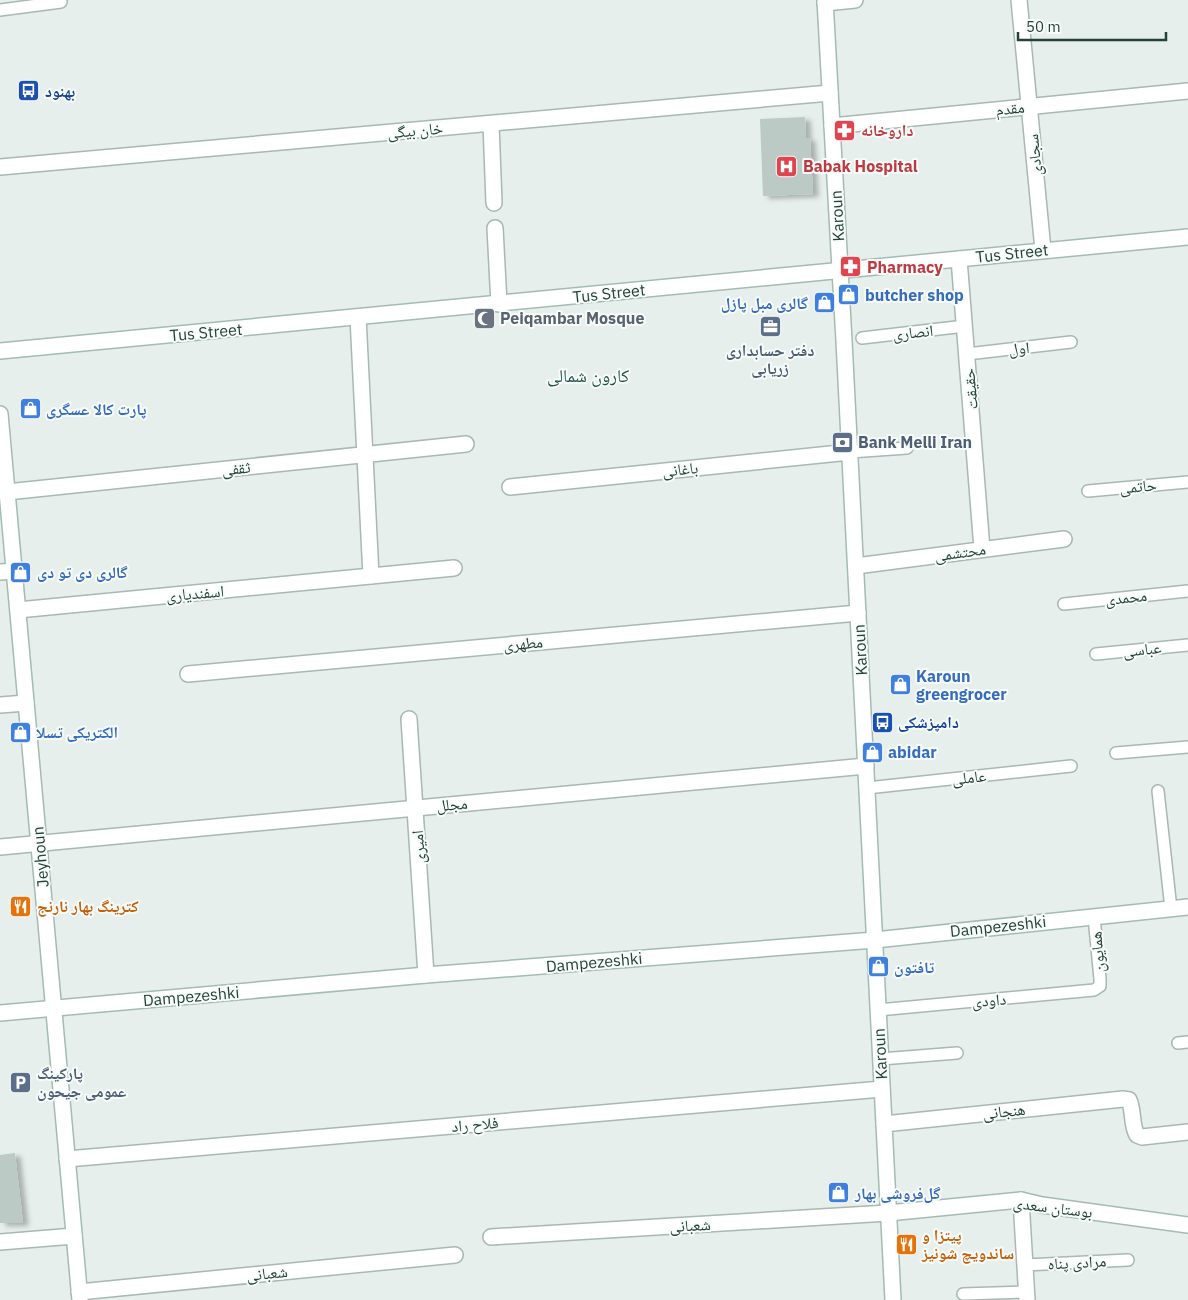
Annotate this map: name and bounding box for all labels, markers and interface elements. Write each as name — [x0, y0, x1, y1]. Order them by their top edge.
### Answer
scale bar — [1018, 10, 1166, 42]
text: 50 m — [1026, 17, 1061, 36]
bus stop icon: بهنود — [17, 79, 41, 103]
place label: بهنود — [45, 81, 75, 101]
street label: مقدم — [995, 97, 1026, 120]
street label: خان بیگی — [386, 118, 444, 143]
pharmacy icon: داروخانه — [833, 118, 857, 142]
place label: داروخانه — [861, 120, 913, 140]
street label: سجادی — [1022, 133, 1047, 177]
hospital icon: Babak Hospital — [775, 154, 799, 178]
place label: Babak Hospital — [803, 156, 918, 176]
street label: Karoun — [826, 190, 848, 242]
street label: Tus Street — [975, 239, 1049, 267]
pharmacy icon: Pharmacy — [839, 255, 863, 279]
place label: Pharmacy — [867, 257, 943, 277]
street label: Tus Street — [572, 279, 646, 307]
shop icon: butcher shop — [837, 283, 861, 307]
place label: butcher shop — [865, 285, 964, 305]
shop icon: گالری مبل پازل — [812, 291, 836, 315]
place label: گالری مبل پازل — [721, 293, 808, 313]
mosque icon: Peiqambar Mosque — [472, 306, 496, 330]
place label: Peiqambar Mosque — [500, 308, 644, 328]
office icon: دفتر حسابداری زریابی — [758, 314, 782, 338]
street label: Tus Street — [169, 319, 243, 345]
street label: انصاری — [892, 320, 934, 345]
street label: اول — [1008, 337, 1031, 360]
place label: دفتر حسابداری زریابی — [726, 340, 814, 378]
district label: کارون شمالی — [547, 364, 630, 387]
street label: حقیقت — [958, 368, 982, 410]
shop icon: پارت کالا عسگری — [18, 397, 42, 421]
place label: پارت کالا عسگری — [46, 399, 147, 419]
bank icon: Bank Melli Iran — [830, 430, 854, 454]
place label: Bank Melli Iran — [858, 432, 972, 452]
street label: ثقفی — [221, 456, 252, 480]
street label: باغانی — [661, 457, 699, 482]
street label: حاتمی — [1119, 474, 1158, 499]
street label: محتشمی — [933, 538, 987, 567]
shop icon: گالری دی تو دی — [9, 560, 33, 584]
place label: گالری دی تو دی — [37, 562, 128, 582]
street label: اسفندیاری — [165, 580, 225, 607]
street label: محمدی — [1104, 585, 1148, 610]
street label: Karoun — [849, 624, 871, 676]
street label: مطهری — [502, 631, 544, 656]
street label: عباسی — [1122, 637, 1162, 662]
place label: Karoun greengrocer — [916, 666, 1007, 704]
shop icon: Karoun greengrocer — [888, 673, 912, 697]
bus stop icon: دامپزشکی — [870, 710, 894, 734]
place label: دامپزشکی — [898, 712, 959, 732]
shop icon: الکتریکی تسلا — [8, 720, 32, 744]
place label: الکتریکی تسلا — [36, 722, 118, 742]
shop icon: abidar — [860, 740, 884, 764]
place label: abidar — [888, 742, 937, 762]
street label: عاملی — [951, 765, 987, 790]
street label: مجلل — [436, 793, 469, 816]
street label: Jeyhoun — [27, 826, 53, 888]
street label: امیری — [407, 830, 430, 864]
restaurant icon: کترینگ بهار نارنج — [9, 894, 33, 918]
place label: کترینگ بهار نارنج — [37, 896, 139, 917]
street label: Dampezeshki — [949, 911, 1047, 941]
street label: همایون — [1085, 931, 1110, 973]
street label: Dampezeshki — [545, 948, 643, 976]
shop icon: تافتون — [866, 955, 890, 979]
place label: تافتون — [894, 957, 935, 977]
street label: Dampezeshki — [142, 982, 240, 1010]
street label: داودی — [971, 989, 1007, 1012]
street label: Karoun — [869, 1028, 891, 1080]
place label: پارکینگ عمومی جیحون — [37, 1063, 126, 1101]
parking icon: پارکینگ عمومی جیحون — [9, 1070, 33, 1094]
street label: هنجانی — [982, 1099, 1026, 1124]
street label: فلاح راد — [451, 1112, 499, 1137]
shop icon: گل‌فروشی بهار — [827, 1181, 851, 1205]
place label: گل‌فروشی بهار — [854, 1183, 940, 1203]
street label: بوستان سعدی — [1012, 1192, 1094, 1223]
street label: شعبانی — [669, 1214, 711, 1237]
place label: پیتزا و ساندویچ شونیز — [921, 1225, 1014, 1264]
restaurant icon: پیتزا و ساندویچ شونیز — [894, 1232, 918, 1256]
street label: مرادی پناه — [1047, 1250, 1107, 1275]
street label: شعبانی — [245, 1261, 289, 1286]

